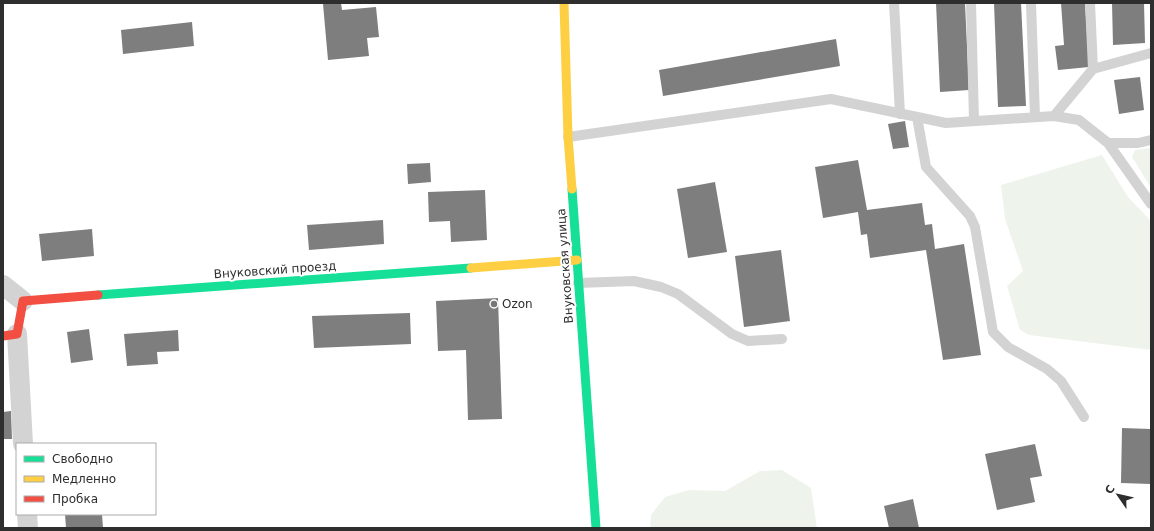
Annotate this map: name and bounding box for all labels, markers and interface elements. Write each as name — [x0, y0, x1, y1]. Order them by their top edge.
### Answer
street label: Внуковская улица — [554, 208, 576, 324]
street label: Внуковский проезд — [213, 259, 337, 281]
place label: Ozon — [502, 297, 533, 311]
marker: Ozon — [489, 299, 499, 309]
legend — [16, 443, 156, 515]
text: Свободно — [52, 452, 113, 466]
text: Медленно — [52, 472, 116, 486]
north arrow — [1098, 475, 1138, 515]
text: С — [1102, 483, 1118, 497]
text: Пробка — [52, 492, 98, 506]

